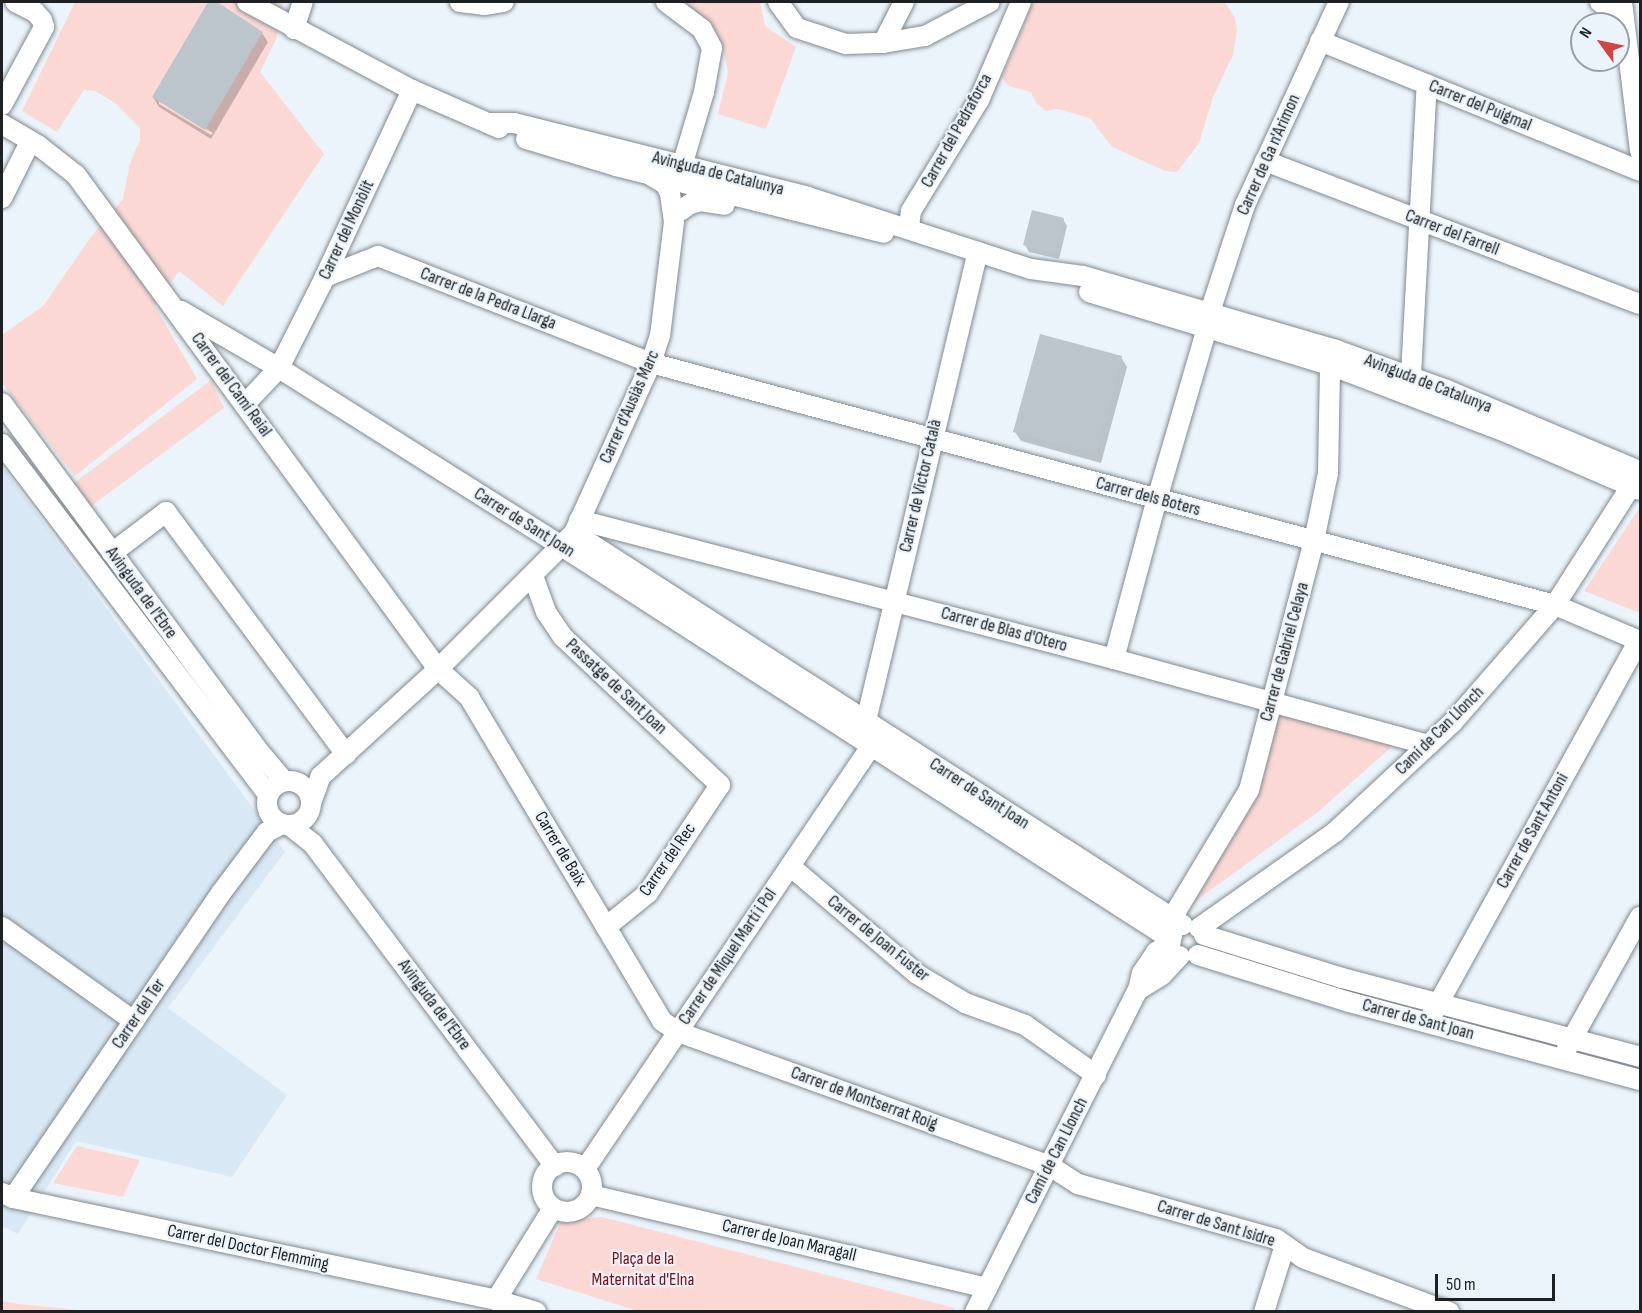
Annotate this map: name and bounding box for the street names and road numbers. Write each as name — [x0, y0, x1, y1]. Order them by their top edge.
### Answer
street label: Carrer del Pedraforca — [917, 70, 997, 192]
street label: Carrer del Puigmal — [1425, 76, 1535, 136]
street label: Carrer de Ga n'Arimon — [1233, 91, 1305, 219]
street label: Avinguda de Catalunya — [650, 147, 786, 201]
street label: Carrer del Monòlit — [314, 177, 380, 283]
street label: Carrer del Farrell — [1402, 205, 1502, 261]
street label: Carrer de la Pedra Llarga — [417, 263, 559, 335]
street label: Carrer del Camí Reial — [186, 329, 276, 441]
street label: Carrer d'Ausiàs Marc — [595, 347, 665, 467]
street label: Avinguda de Catalunya — [1361, 350, 1495, 418]
street label: Carrer de Victor Català — [895, 418, 947, 554]
street label: Carrer dels Boters — [1093, 473, 1203, 521]
street label: Carrer de Sant Joan — [470, 483, 578, 563]
street label: Avinguda de l'Ebre — [100, 543, 182, 643]
street label: Carrer de Gabriel Celaya — [1256, 580, 1314, 724]
street label: Carrer de Blas d'Otero — [938, 603, 1070, 657]
street label: Passatge de Sant Joan — [561, 635, 671, 739]
street label: Camí de Can Llonch — [1391, 682, 1489, 780]
street label: Carrer de Sant Joan — [925, 754, 1033, 834]
street label: Carrer de Sant Antoni — [1492, 769, 1574, 893]
street label: Carrer de Baix — [529, 808, 591, 890]
street label: Carrer del Rec — [635, 819, 701, 901]
street label: Carrer de Miquel Martí i Pol — [674, 885, 782, 1029]
street label: Carrer de Joan Fuster — [822, 891, 934, 987]
street label: Avinguda de l'Ebre — [393, 955, 475, 1055]
street label: Carrer del Ter — [108, 975, 170, 1053]
street label: Carrer de Sant Joan — [1360, 995, 1476, 1045]
street label: Carrer de Montserrat Roig — [788, 1062, 940, 1136]
street label: Camí de Can Llonch — [1021, 1094, 1093, 1208]
street label: Carrer de Sant Isidre — [1154, 1196, 1278, 1252]
street label: Carrer de Joan Maragall — [720, 1215, 858, 1267]
street label: Carrer del Doctor Flemming — [165, 1220, 331, 1276]

